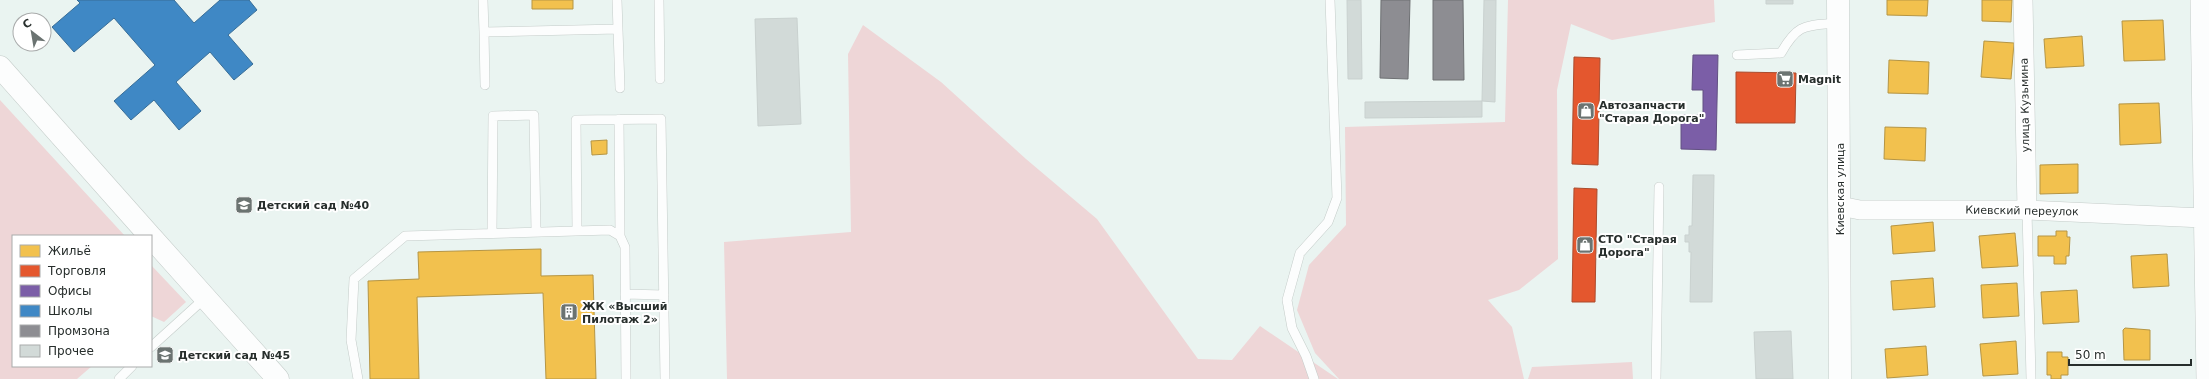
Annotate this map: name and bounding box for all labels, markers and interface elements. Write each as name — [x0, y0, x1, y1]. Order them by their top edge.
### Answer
north arrow — [12, 12, 52, 52]
text: С — [20, 16, 34, 32]
street label: улица Кузьмина — [2018, 58, 2032, 152]
supermarket icon: Magnit — [1775, 69, 1795, 89]
place label: Magnit — [1798, 73, 1841, 86]
place label: Автозапчасти "Старая Дорога" — [1599, 99, 1704, 125]
shop icon: Автозапчасти "Старая Дорога" — [1576, 101, 1596, 121]
street label: Киевская улица — [1834, 143, 1847, 235]
school or university icon: Детский сад №40 — [234, 195, 254, 215]
place label: Детский сад №40 — [257, 199, 369, 212]
street label: Киевский переулок — [1965, 204, 2079, 218]
place label: СТО "Старая Дорога" — [1598, 233, 1677, 259]
legend — [12, 235, 152, 367]
shop icon: СТО "Старая Дорога" — [1575, 235, 1595, 255]
text: Жильё — [48, 244, 91, 258]
text: Торговля — [47, 264, 106, 278]
text: Офисы — [48, 284, 92, 298]
place label: ЖК «Высший Пилотаж 2» — [582, 300, 667, 326]
building icon: ЖК «Высший Пилотаж 2» — [559, 302, 579, 322]
text: Школы — [48, 304, 93, 318]
text: Промзона — [48, 324, 110, 338]
scale bar — [2069, 341, 2191, 367]
text: Прочее — [48, 344, 94, 358]
school or university icon: Детский сад №45 — [155, 345, 175, 365]
text: 50 m — [2075, 348, 2106, 362]
place label: Детский сад №45 — [178, 349, 290, 362]

